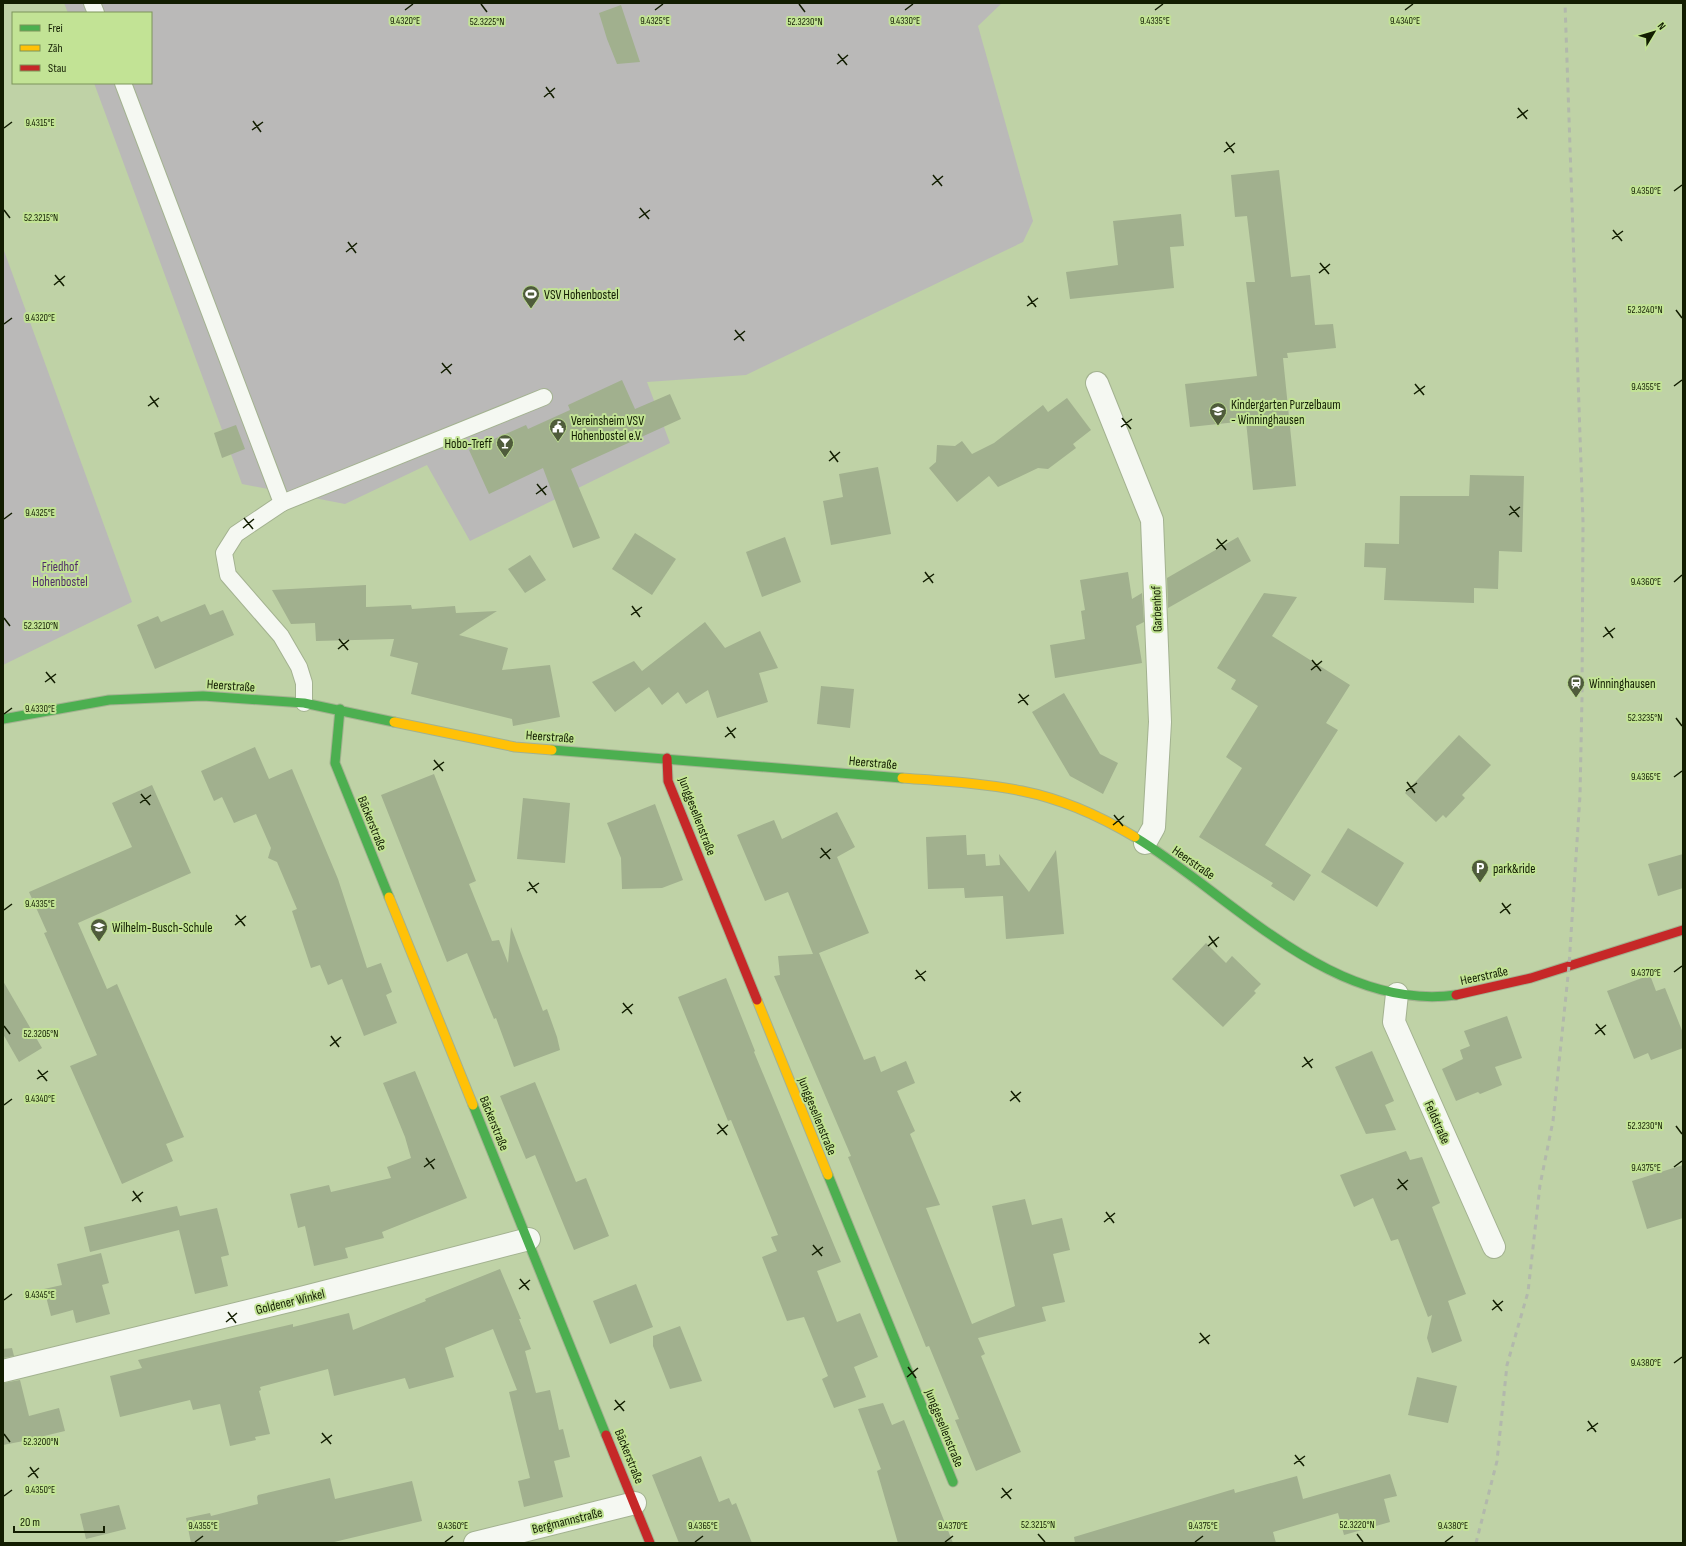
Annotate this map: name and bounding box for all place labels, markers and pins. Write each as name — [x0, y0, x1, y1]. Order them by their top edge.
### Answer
sports icon: VSV Hohenbostel — [521, 284, 541, 309]
place label: VSV Hohenbostel — [544, 287, 619, 303]
place label: Kindergarten Purzelbaum - Winninghausen — [1231, 397, 1341, 428]
school or university icon: Kindergarten Purzelbaum - Winninghausen — [1208, 401, 1228, 426]
place label: Vereinsheim VSV Hohenbostel e.V. — [571, 413, 644, 444]
public building icon: Vereinsheim VSV Hohenbostel e.V. — [548, 417, 568, 442]
bar icon: Hobo-Treff — [495, 433, 515, 458]
place label: Hobo-Treff — [445, 436, 493, 452]
station icon: Winninghausen — [1566, 673, 1586, 698]
place label: Winninghausen — [1589, 676, 1656, 692]
parking icon: park&ride — [1470, 858, 1490, 883]
place label: park&ride — [1493, 861, 1535, 877]
school or university icon: Wilhelm-Busch-Schule — [89, 917, 109, 942]
place label: Wilhelm-Busch-Schule — [112, 920, 212, 936]

